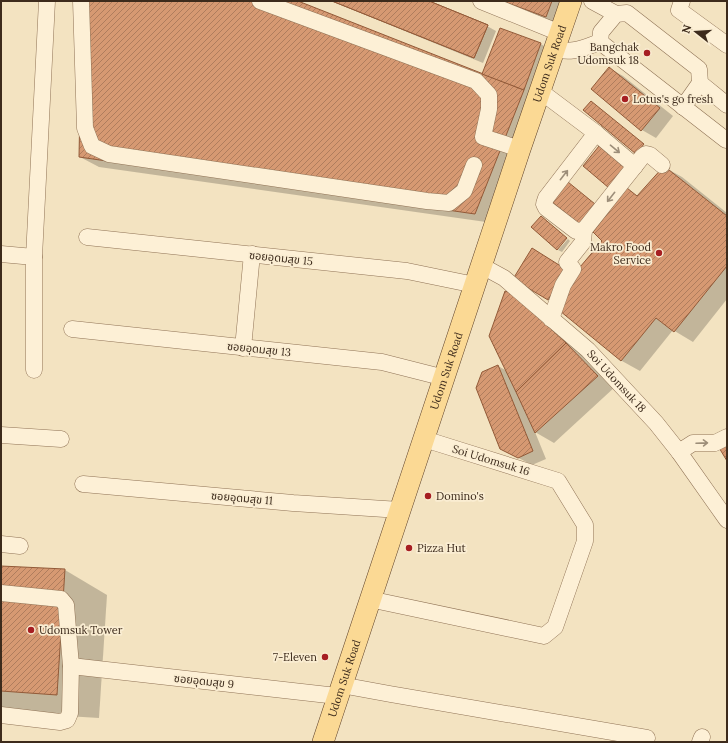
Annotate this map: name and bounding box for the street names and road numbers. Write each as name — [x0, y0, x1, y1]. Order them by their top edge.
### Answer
street label: Udom Suk Road — [530, 23, 569, 104]
street label: ซอยอุดมสุข 15 — [248, 248, 314, 268]
street label: Udom Suk Road — [427, 330, 466, 412]
street label: ซอยอุดมสุข 13 — [226, 339, 292, 359]
street label: Soi Udomsuk 18 — [584, 347, 649, 415]
street label: Soi Udomsuk 16 — [451, 442, 531, 478]
street label: ซอยอุดมสุข 11 — [210, 488, 274, 508]
street label: Udom Suk Road — [325, 637, 364, 719]
street label: ซอยอุดมสุข 9 — [173, 671, 235, 691]

